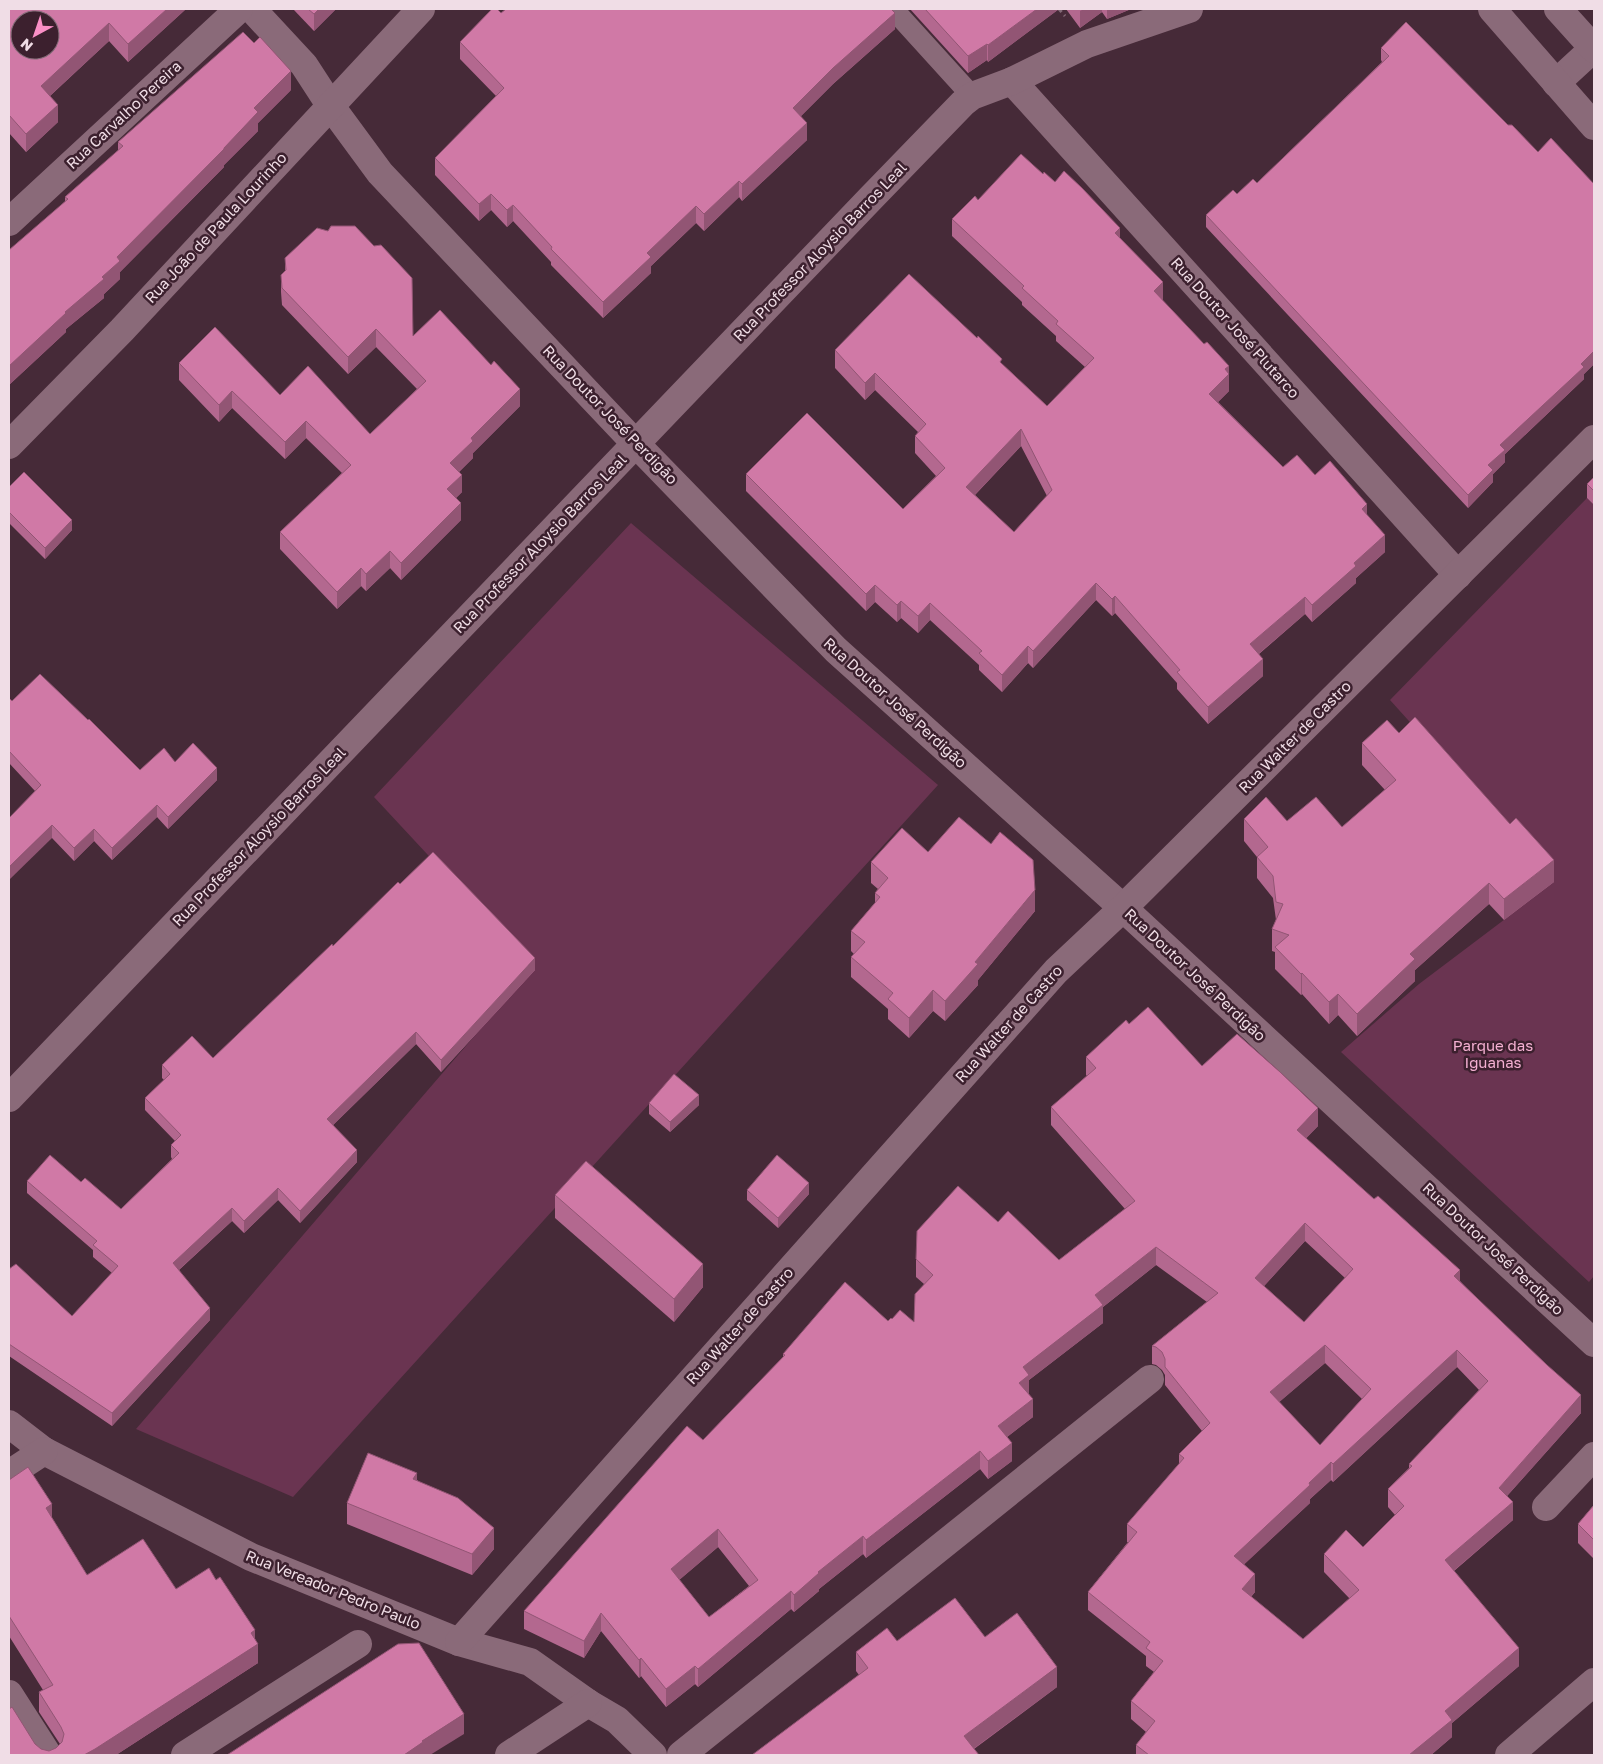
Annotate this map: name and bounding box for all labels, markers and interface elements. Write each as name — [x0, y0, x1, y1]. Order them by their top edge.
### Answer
north arrow — [10, 10, 60, 60]
text: N — [17, 35, 36, 55]
street label: Rua Carvalho Pereira — [62, 56, 184, 172]
street label: Rua João de Paula Lourinho — [141, 148, 290, 306]
street label: Rua Professor Aloysio Barros Leal — [729, 158, 910, 344]
street label: Rua Doutor José Plutarco — [1168, 253, 1304, 401]
street label: Rua Doutor José Perdigão — [540, 341, 682, 488]
street label: Rua Professor Aloysio Barros Leal — [449, 450, 630, 636]
street label: Rua Doutor José Perdigão — [820, 633, 971, 771]
street label: Rua Walter de Castro — [1234, 676, 1354, 796]
street label: Rua Professor Aloysio Barros Leal — [168, 743, 349, 929]
street label: Rua Doutor José Perdigão — [1121, 904, 1270, 1044]
street label: Rua Walter de Castro — [951, 961, 1066, 1086]
park label: Parque das Iguanas — [1453, 1036, 1533, 1071]
street label: Rua Doutor José Perdigão — [1419, 1178, 1568, 1318]
street label: Rua Walter de Castro — [682, 1263, 797, 1388]
street label: Rua Vereador Pedro Paulo — [243, 1546, 423, 1632]

